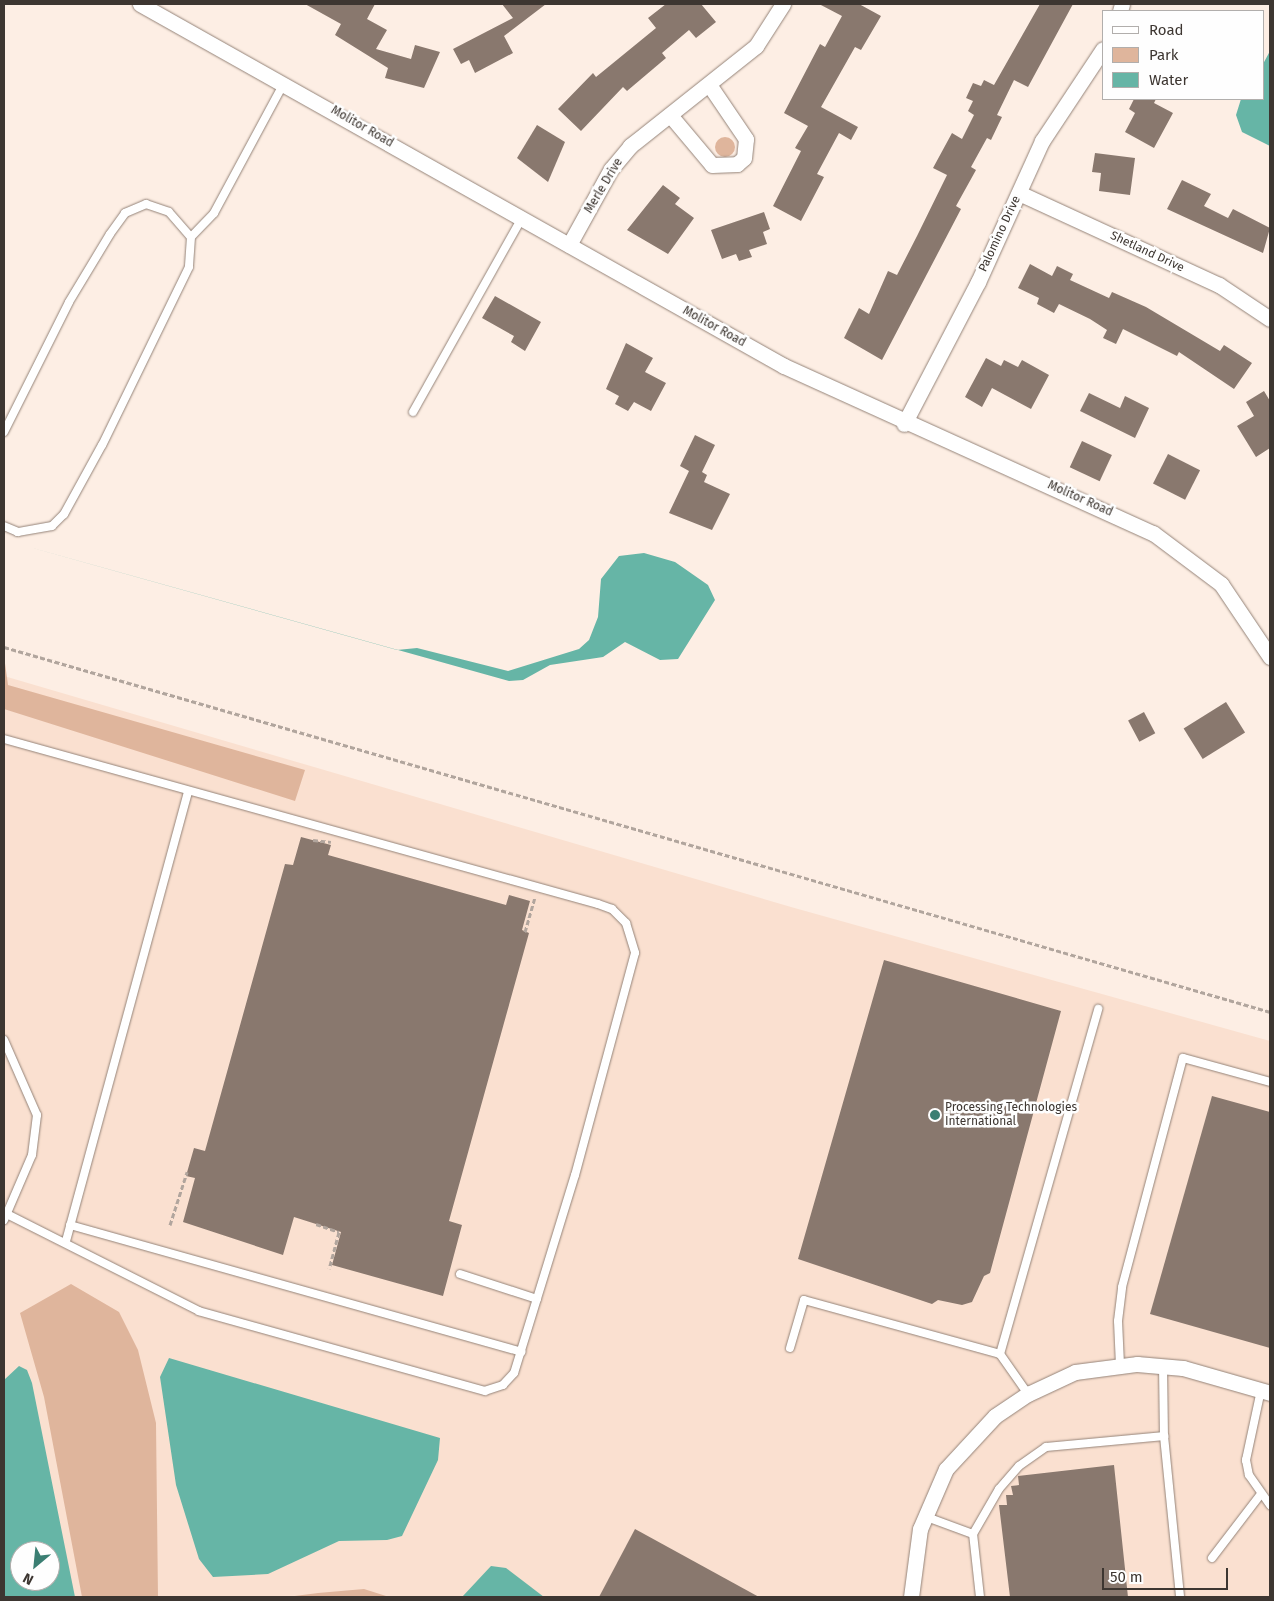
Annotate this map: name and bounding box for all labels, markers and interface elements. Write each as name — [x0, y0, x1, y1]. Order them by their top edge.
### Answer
legend — [1102, 10, 1264, 100]
text: Road — [1149, 21, 1184, 39]
text: Park — [1149, 46, 1179, 64]
text: Water — [1149, 71, 1188, 89]
street label: Molitor Road — [328, 103, 396, 151]
street label: Merle Drive — [582, 156, 626, 216]
street label: Palomino Drive — [976, 194, 1024, 274]
street label: Shetland Drive — [1108, 229, 1186, 275]
street label: Molitor Road — [680, 304, 748, 350]
street label: Molitor Road — [1045, 478, 1115, 520]
place label: Processing Technologies International — [945, 1101, 1077, 1129]
marker: Processing Technologies International — [929, 1109, 941, 1121]
north arrow — [10, 1541, 60, 1591]
scale bar — [1104, 1558, 1230, 1590]
text: 50 m — [1110, 1568, 1143, 1586]
text: N — [20, 1569, 36, 1588]

